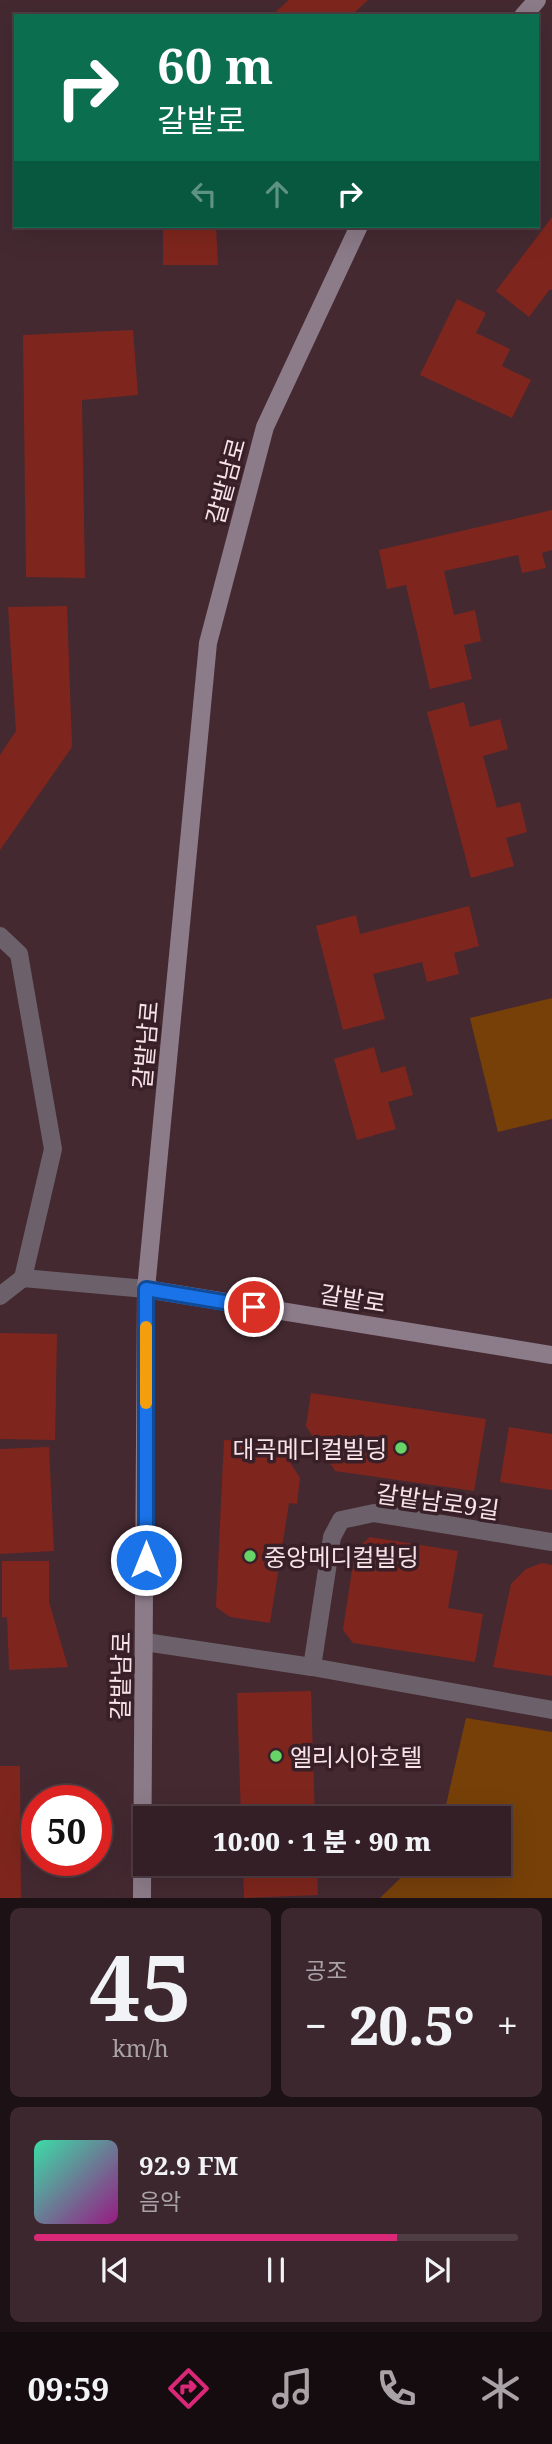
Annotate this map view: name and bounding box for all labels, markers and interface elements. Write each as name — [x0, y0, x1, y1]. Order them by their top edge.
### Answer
text: 60 m — [157, 32, 273, 98]
icon: right — [42, 42, 133, 133]
text: 갈밭로 — [157, 98, 245, 141]
icon: left — [185, 175, 223, 213]
icon: ahead — [258, 175, 296, 213]
icon: right — [331, 175, 369, 213]
street label: 갈밭남로 — [198, 434, 252, 528]
street label: 갈밭남로 — [125, 1000, 165, 1090]
pin — [224, 1277, 284, 1337]
street label: 갈밭로 — [318, 1277, 388, 1319]
icon: arrive — [235, 1288, 273, 1326]
place label: 대곡메디컬빌딩 — [232, 1432, 387, 1465]
marker: 대곡메디컬빌딩 — [393, 1440, 409, 1456]
street label: 갈밭남로9길 — [374, 1476, 502, 1526]
position arrow — [109, 1523, 183, 1597]
place label: 중앙메디컬빌딩 — [264, 1540, 419, 1573]
marker: 중앙메디컬빌딩 — [242, 1548, 258, 1564]
street label: 갈밭남로 — [103, 1632, 137, 1720]
place label: 엘리시아호텔 — [290, 1740, 422, 1773]
marker: 엘리시아호텔 — [268, 1748, 284, 1764]
speed limit sign: 50 — [21, 1785, 112, 1876]
text: 10:00 · 1 분 · 90 m — [213, 1823, 431, 1859]
text: 45 — [89, 1924, 192, 2048]
text: 공조 — [305, 1954, 347, 1986]
text: 20.5° — [349, 1989, 475, 2060]
text: − — [305, 1999, 327, 2051]
text: + — [497, 1999, 518, 2051]
text: km/h — [112, 2032, 169, 2064]
text: 92.9 FM — [139, 2147, 238, 2183]
text: 음악 — [139, 2185, 181, 2217]
icon: previous — [96, 2251, 134, 2289]
icon: pause — [257, 2251, 295, 2289]
icon: next — [418, 2251, 456, 2289]
icon: directions — [164, 2364, 213, 2413]
icon: music — [268, 2364, 317, 2413]
icon: phone — [372, 2364, 421, 2413]
icon: climate — [476, 2364, 525, 2413]
text: 09:59 — [27, 2367, 109, 2410]

